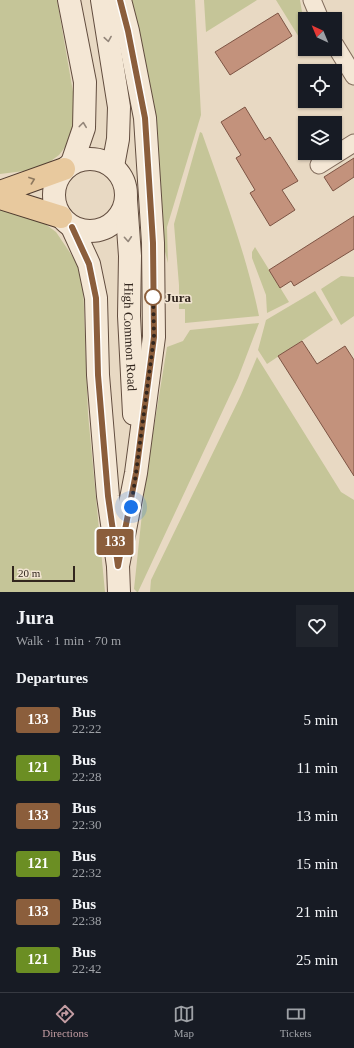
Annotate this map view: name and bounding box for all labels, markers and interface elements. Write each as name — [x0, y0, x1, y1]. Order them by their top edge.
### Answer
north arrow — [298, 12, 342, 56]
map controls — [298, 12, 342, 160]
one-way arrow — [103, 35, 112, 42]
button: locate — [298, 64, 342, 108]
button: layers — [298, 116, 342, 160]
one-way arrow — [79, 122, 88, 129]
one-way arrow — [28, 177, 35, 185]
one-way arrow — [124, 236, 133, 242]
street label: High Common Road — [121, 283, 140, 392]
marker: Jura — [144, 288, 162, 306]
place label: Jura — [165, 290, 192, 305]
your location — [121, 497, 141, 517]
line badge: 133 — [92, 529, 138, 555]
text: 133 — [105, 534, 126, 549]
scale bar — [12, 564, 75, 583]
text: 20 m — [18, 567, 40, 579]
button: heart — [296, 605, 338, 647]
text: Jura — [16, 607, 54, 628]
text: Walk · 1 min · 70 m — [16, 633, 121, 648]
text: Departures — [16, 670, 88, 686]
text: Bus — [72, 704, 96, 720]
text: 133 — [28, 712, 49, 727]
text: 5 min — [303, 712, 338, 728]
text: 22:22 — [72, 721, 102, 736]
text: Bus — [72, 752, 96, 768]
text: 121 — [28, 760, 49, 775]
text: 11 min — [296, 760, 338, 776]
text: 22:28 — [72, 769, 102, 784]
text: Bus — [72, 800, 96, 816]
text: 133 — [28, 808, 49, 823]
text: 13 min — [296, 808, 338, 824]
text: 22:30 — [72, 817, 102, 832]
text: Bus — [72, 848, 96, 864]
text: 121 — [28, 856, 49, 871]
text: 15 min — [296, 856, 338, 872]
text: 22:32 — [72, 865, 102, 880]
text: Bus — [72, 896, 96, 912]
text: 133 — [28, 904, 49, 919]
text: 21 min — [296, 904, 338, 920]
text: 22:38 — [72, 913, 102, 928]
text: Bus — [72, 944, 96, 960]
text: 121 — [28, 952, 49, 967]
text: 25 min — [296, 952, 338, 968]
text: 22:42 — [72, 961, 102, 976]
tab: Directions — [42, 1003, 88, 1039]
tab: Map — [173, 1003, 195, 1039]
tab: Tickets — [280, 1003, 312, 1039]

